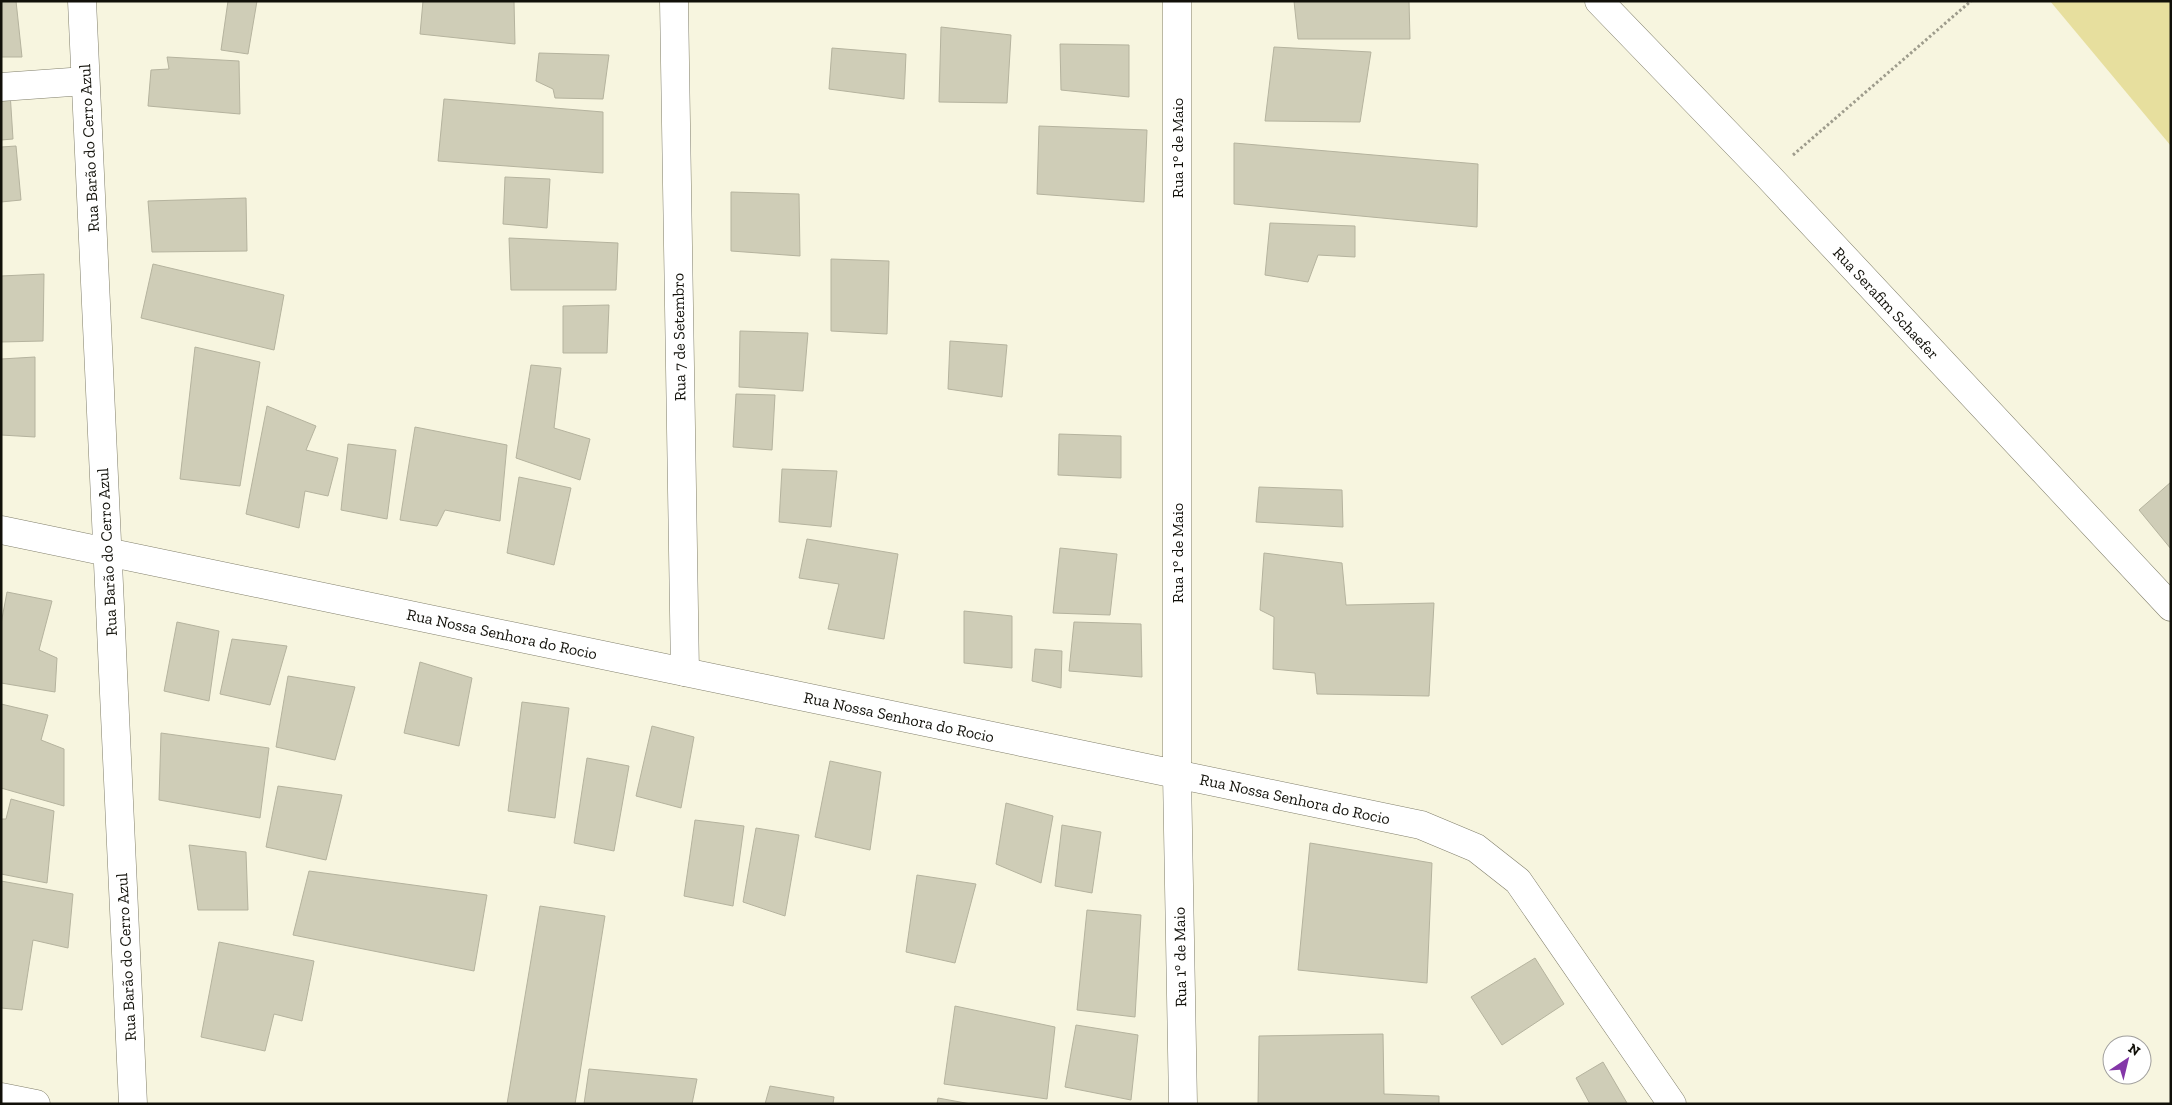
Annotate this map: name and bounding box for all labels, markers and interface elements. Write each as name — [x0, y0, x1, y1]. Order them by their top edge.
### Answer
street label: Rua Barão do Cerro Azul — [75, 64, 103, 232]
street label: Rua 1° de Maio — [1168, 98, 1187, 198]
street label: Rua Serafim Schaefer — [1829, 243, 1943, 363]
street label: Rua 7 de Setembro — [668, 273, 690, 401]
street label: Rua Barão do Cerro Azul — [93, 468, 121, 636]
street label: Rua 1° de Maio — [1168, 503, 1187, 603]
street label: Rua Nossa Senhora do Rocio — [405, 605, 599, 663]
street label: Rua Nossa Senhora do Rocio — [802, 688, 996, 746]
street label: Rua Nossa Senhora do Rocio — [1198, 770, 1392, 828]
street label: Rua Barão do Cerro Azul — [112, 873, 140, 1041]
street label: Rua 1° de Maio — [1170, 907, 1190, 1007]
north arrow — [2102, 1035, 2152, 1085]
text: N — [2125, 1040, 2144, 1060]

